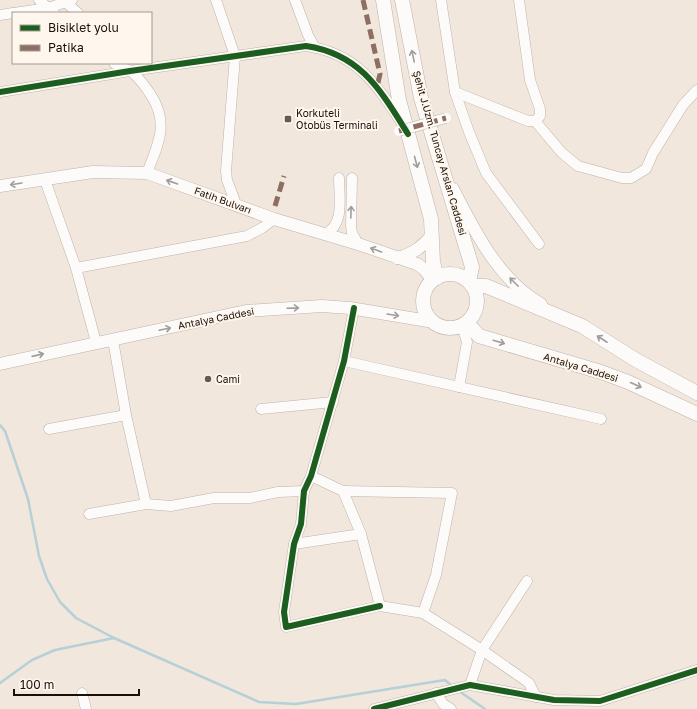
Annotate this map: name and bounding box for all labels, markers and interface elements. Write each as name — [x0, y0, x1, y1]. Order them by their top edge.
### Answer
legend — [12, 12, 152, 64]
text: Bisiklet yolu — [48, 20, 119, 35]
text: Patika — [48, 40, 84, 55]
one-way arrow — [408, 50, 416, 63]
street label: Şehit J.Uzm. Tuncay Arslan Caddesi — [411, 69, 469, 237]
place label: Korkuteli Otobüs Terminali — [296, 107, 378, 131]
marker: Korkuteli Otobüs Terminali — [283, 114, 293, 124]
one-way arrow — [412, 155, 420, 168]
one-way arrow — [165, 178, 178, 185]
one-way arrow — [10, 180, 23, 188]
street label: Fatih Bulvarı — [193, 184, 253, 216]
one-way arrow — [347, 206, 354, 219]
one-way arrow — [370, 246, 382, 254]
one-way arrow — [509, 277, 519, 287]
one-way arrow — [286, 304, 299, 311]
street label: Antalya Caddesi — [177, 305, 255, 331]
one-way arrow — [386, 311, 399, 319]
one-way arrow — [158, 324, 171, 332]
one-way arrow — [596, 334, 608, 342]
one-way arrow — [492, 339, 505, 346]
street label: Antalya Caddesi — [542, 350, 620, 384]
one-way arrow — [31, 351, 44, 359]
place label: Cami — [216, 373, 240, 385]
marker: Cami — [203, 374, 213, 384]
one-way arrow — [629, 382, 641, 389]
scale bar — [14, 671, 139, 697]
text: 100 m — [20, 677, 54, 692]

